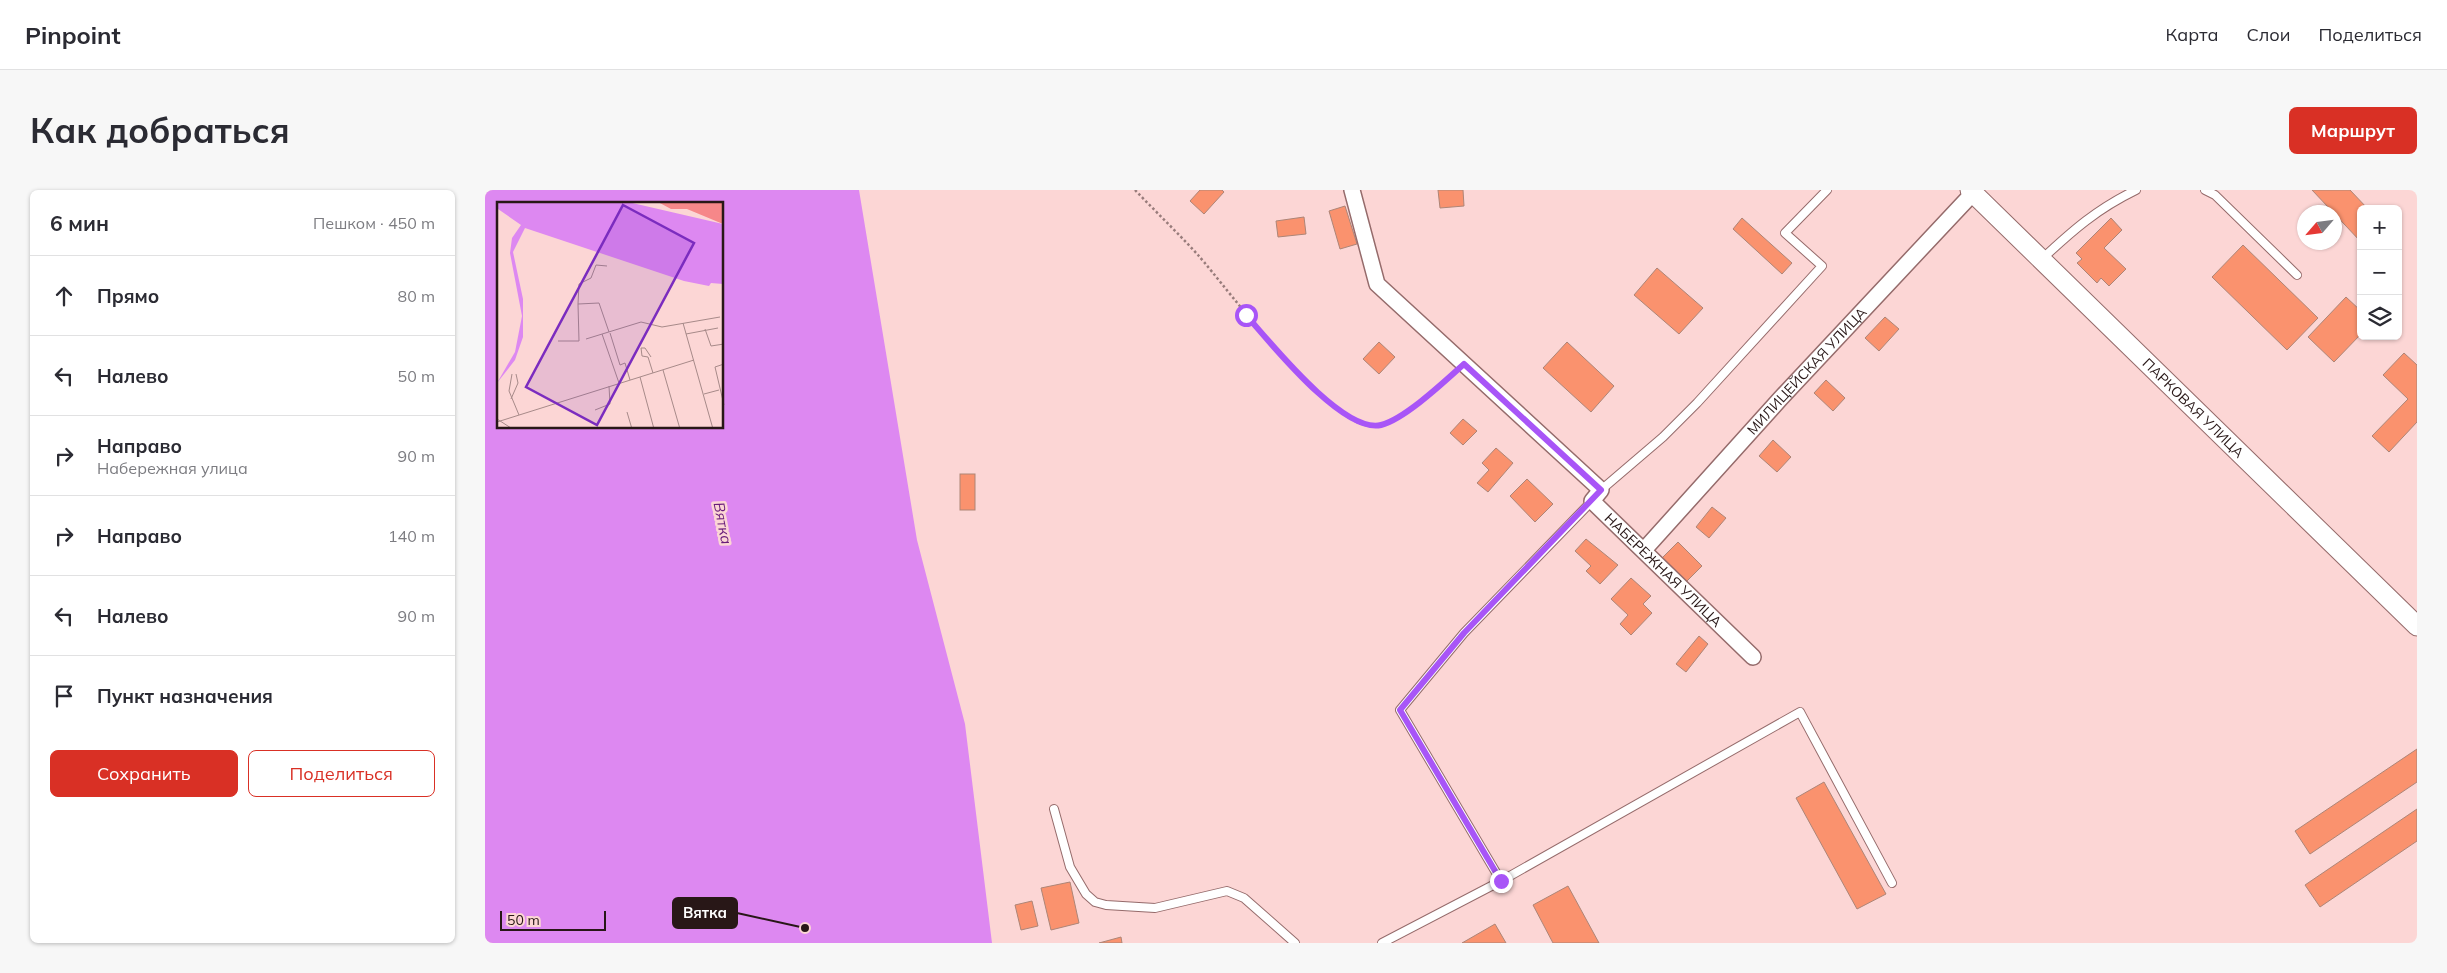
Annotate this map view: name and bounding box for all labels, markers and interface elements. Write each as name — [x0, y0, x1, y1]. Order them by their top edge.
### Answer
text: Pinpoint — [25, 20, 121, 50]
text: Карта — [2166, 23, 2218, 46]
text: Слои — [2246, 23, 2291, 46]
text: Поделиться — [2319, 23, 2422, 46]
button: Маршрут — [2289, 107, 2417, 154]
text: Как добраться — [30, 108, 290, 152]
inset map — [497, 202, 724, 429]
north arrow — [2297, 205, 2342, 250]
map controls — [2357, 205, 2402, 340]
button: + — [2357, 205, 2402, 250]
text: 6 мин — [50, 210, 109, 236]
text: Пешком · 450 m — [313, 213, 435, 233]
button: − — [2357, 250, 2402, 295]
icon: ahead — [50, 282, 78, 310]
text: Прямо — [97, 284, 159, 308]
text: 80 m — [398, 286, 435, 306]
button: layers — [2357, 295, 2402, 340]
street label: МИЛИЦЕЙСКАЯ УЛИЦА — [1743, 303, 1871, 439]
route start — [1235, 304, 1258, 327]
street label: ПАРКОВАЯ УЛИЦА — [2139, 354, 2248, 462]
icon: left — [50, 362, 78, 390]
text: Налево — [97, 364, 169, 388]
text: 50 m — [398, 366, 435, 386]
text: Направо — [97, 434, 182, 458]
icon: right — [50, 442, 78, 470]
text: 90 m — [398, 446, 435, 466]
text: Набережная улица — [97, 458, 248, 478]
water label: Вятка — [710, 500, 736, 546]
street label: НАБЕРЕЖНАЯ УЛИЦА — [1601, 509, 1726, 631]
icon: right — [50, 522, 78, 550]
text: Направо — [97, 524, 182, 548]
text: 140 m — [388, 526, 435, 546]
icon: left — [50, 602, 78, 630]
text: Налево — [97, 604, 169, 628]
text: 90 m — [398, 606, 435, 626]
icon: arrive — [50, 682, 78, 710]
text: Пункт назначения — [97, 684, 273, 708]
button: Сохранить — [50, 750, 238, 797]
button: Поделиться — [248, 750, 435, 797]
route end — [1490, 870, 1513, 893]
callout: Вятка — [673, 898, 737, 928]
text: Вятка — [683, 903, 727, 922]
scale bar — [500, 908, 606, 931]
text: 50 m — [507, 911, 540, 929]

